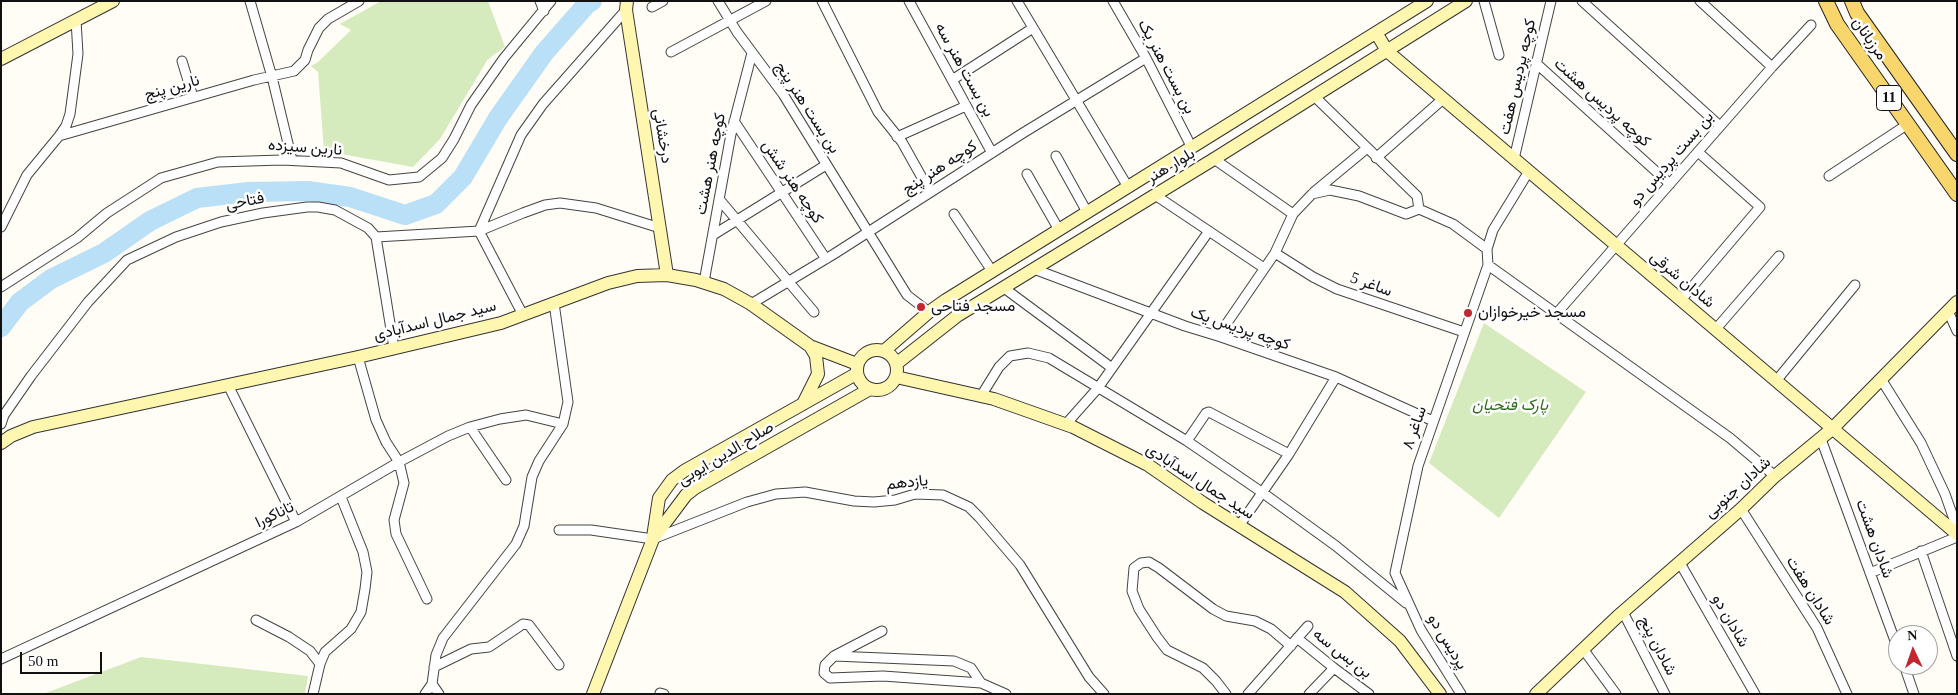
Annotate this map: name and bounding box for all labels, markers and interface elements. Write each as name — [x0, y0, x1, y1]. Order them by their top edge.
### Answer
street label: مرزبانان — [1847, 14, 1891, 64]
street label: بن بست هنر یک — [1133, 17, 1199, 117]
street label: کوچه پردیس هفت — [1495, 17, 1541, 137]
street label: بن بست هنر سه — [930, 19, 998, 121]
street label: کوچه پردیس هشت — [1550, 55, 1654, 151]
street label: بن بست هنر پنج — [770, 59, 844, 157]
street label: نارین پنج — [142, 71, 202, 105]
road number: 11 — [1876, 86, 1902, 110]
street label: درخشانی — [648, 107, 676, 165]
street label: بن بست پردیس دو — [1626, 108, 1718, 210]
street label: کوچه هنر هشت — [692, 111, 730, 217]
street label: نارین سیزده — [267, 136, 343, 160]
street label: کوچه هنر شش — [757, 137, 827, 227]
street label: کوچه هنر پنج — [899, 137, 981, 199]
street label: بلوار هنر — [1143, 144, 1199, 188]
street label: فتاحی — [224, 189, 266, 215]
street label: شادان شرقی — [1646, 247, 1718, 313]
street label: ساغر 5 — [1347, 269, 1395, 301]
street label: سید جمال اسدآبادی — [372, 296, 498, 346]
place label: مسجد فتاحی — [931, 297, 1015, 317]
marker: مسجد فتاحی — [915, 301, 927, 313]
street label: کوچه پردیس یک — [1188, 303, 1292, 355]
place label: مسجد خیرخوازان — [1478, 303, 1586, 323]
marker: مسجد خیرخوازان — [1462, 307, 1474, 319]
park label: پارک فتحیان — [1472, 396, 1548, 416]
street label: ساغر ٨ — [1399, 404, 1431, 452]
street label: صلاح الدین ایوبی — [674, 418, 778, 490]
street label: سید جمال اسدآبادی — [1142, 440, 1258, 524]
street label: شادان جنوبی — [1701, 453, 1775, 523]
street label: یازدهم — [885, 471, 929, 495]
street label: تاناکورا — [253, 497, 297, 533]
street label: شادان هشت — [1851, 497, 1897, 581]
street label: شادان هفت — [1781, 553, 1839, 629]
street label: شادان دو — [1707, 591, 1753, 651]
street label: پردیس دو — [1423, 611, 1471, 673]
street label: شادان پنج — [1634, 613, 1680, 679]
street label: بن بس سه — [1309, 625, 1375, 683]
north arrow — [1888, 625, 1938, 675]
text: N — [1907, 628, 1918, 643]
scale bar — [22, 642, 105, 674]
text: 50 m — [28, 653, 58, 669]

